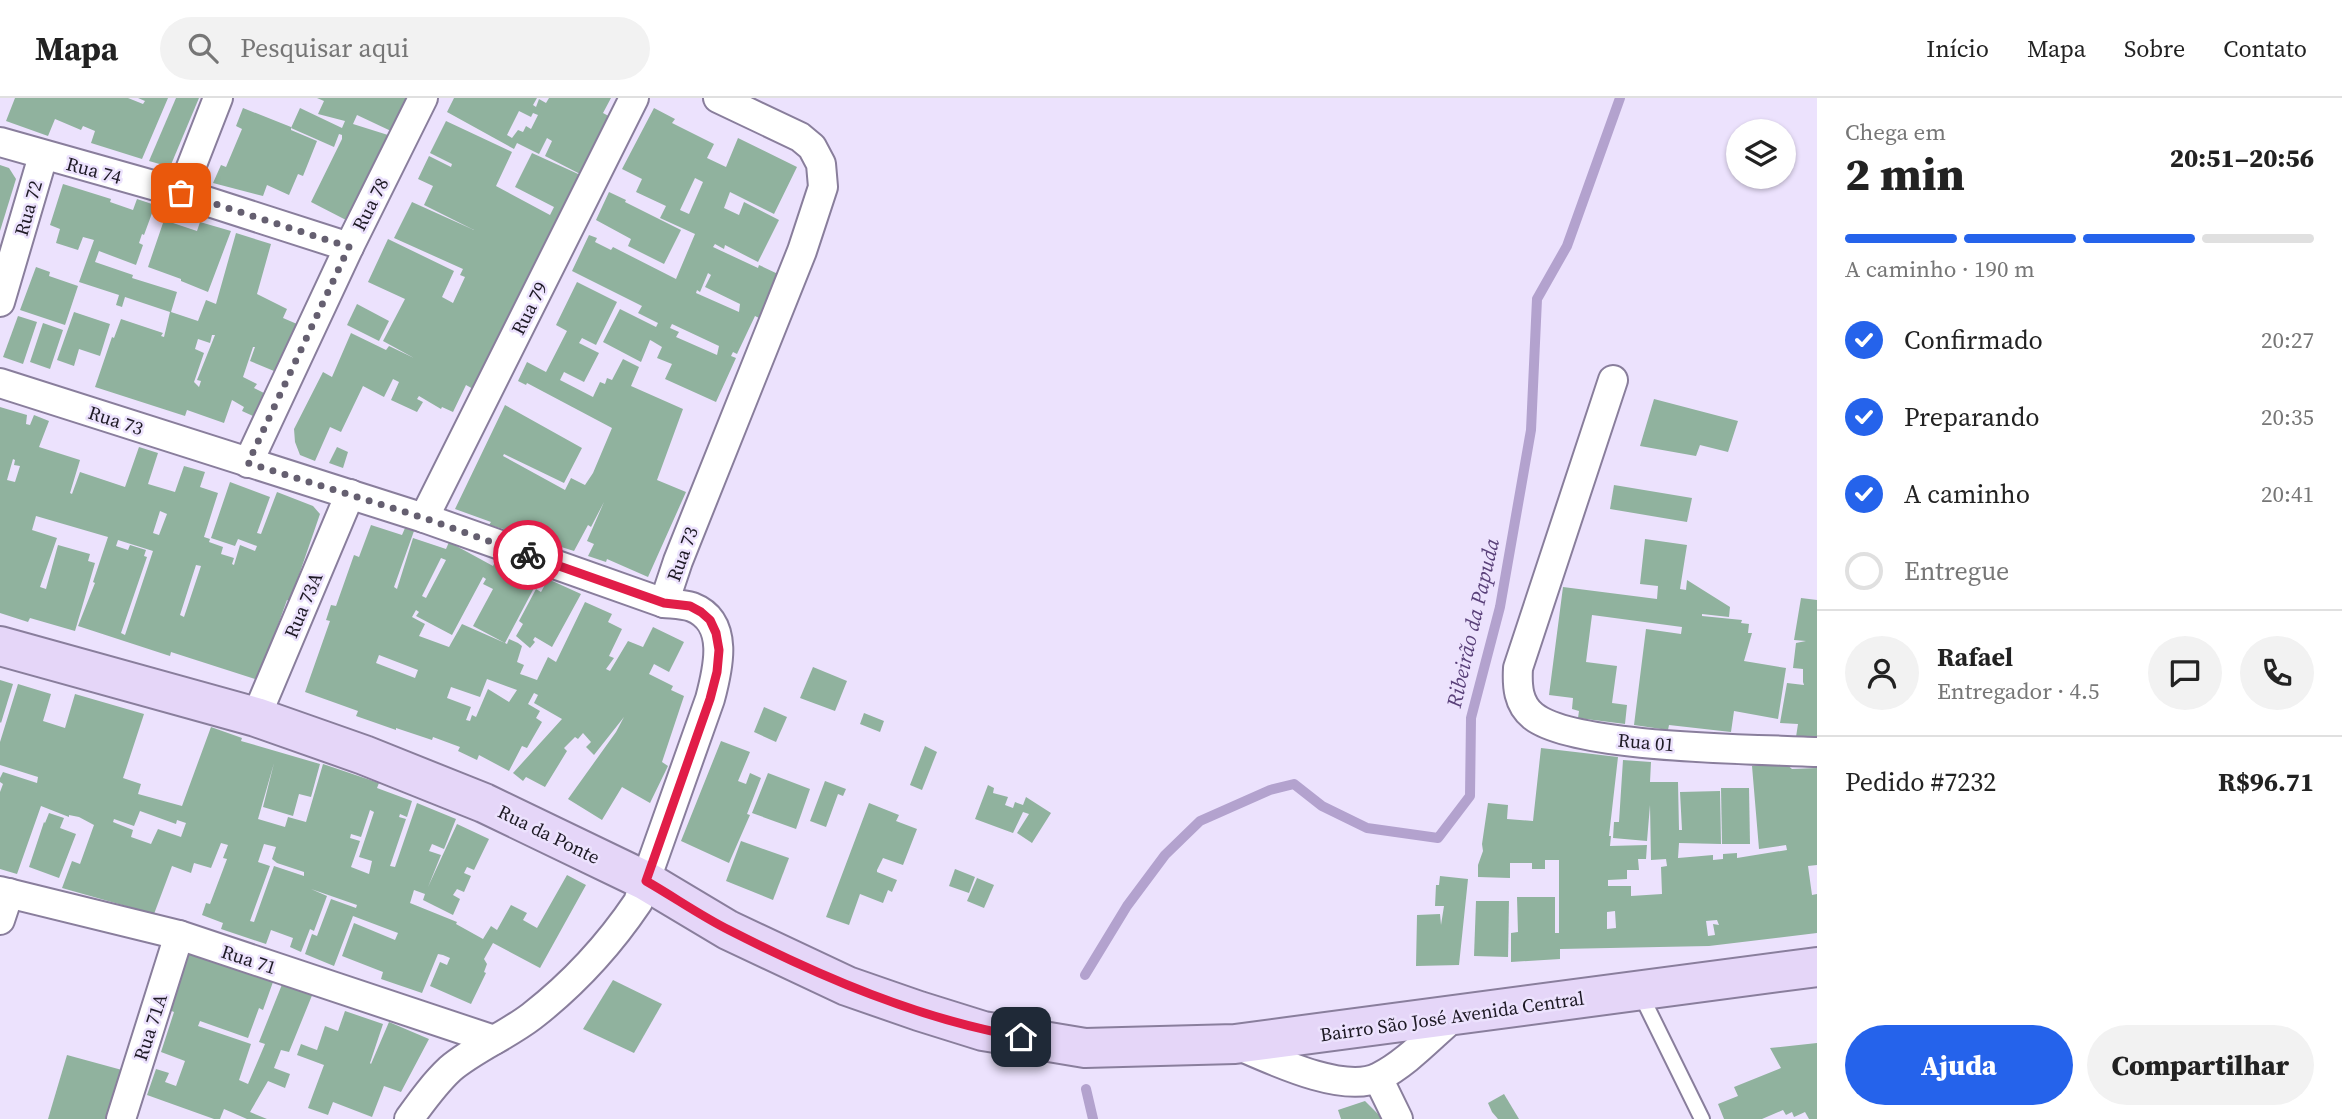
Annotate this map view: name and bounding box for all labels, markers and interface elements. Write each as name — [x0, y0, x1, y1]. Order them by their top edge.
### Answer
search box — [160, 17, 650, 80]
text: Mapa — [35, 26, 118, 71]
icon: search — [184, 29, 222, 67]
text: Pesquisar aqui — [240, 30, 409, 66]
text: Início — [1926, 32, 1989, 65]
text: Mapa — [2027, 32, 2086, 65]
text: Sobre — [2124, 32, 2185, 65]
text: Contato — [2223, 32, 2307, 65]
text: Chega em — [1845, 116, 1946, 148]
map controls — [1726, 119, 1796, 189]
button: layers — [1726, 119, 1796, 189]
text: 20:51–20:56 — [2170, 140, 2314, 176]
text: 2 min — [1845, 142, 1965, 205]
street label: Rua 74 — [63, 150, 125, 190]
pin — [151, 163, 211, 223]
street label: Rua 78 — [346, 173, 394, 235]
icon: bag — [162, 174, 200, 212]
street label: Rua 72 — [8, 177, 48, 239]
text: A caminho · 190 m — [1845, 253, 2035, 285]
street label: Rua 79 — [505, 277, 553, 339]
icon: check — [1845, 321, 1883, 359]
text: Confirmado — [1904, 322, 2043, 358]
text: 20:27 — [2261, 324, 2314, 356]
icon: check — [1845, 398, 1883, 436]
street label: Rua 73 — [85, 399, 147, 441]
text: Preparando — [1904, 399, 2040, 435]
text: 20:35 — [2261, 401, 2314, 433]
icon: check — [1845, 475, 1883, 513]
text: A caminho — [1904, 476, 2030, 512]
text: 20:41 — [2261, 478, 2314, 510]
courier — [493, 520, 563, 590]
street label: Rua 73 — [660, 523, 704, 585]
water label: Ribeirão da Papuda — [1439, 535, 1506, 711]
icon: bike — [509, 536, 547, 574]
text: Entregue — [1904, 553, 2009, 589]
street label: Rua 73A — [278, 568, 329, 642]
button: person — [1845, 636, 1919, 710]
button: chat — [2148, 636, 2222, 710]
button: phone — [2240, 636, 2314, 710]
text: Rafael — [1937, 639, 2013, 675]
text: Entregador · 4.5 — [1937, 675, 2099, 707]
street label: Rua 01 — [1617, 727, 1675, 757]
text: Pedido #7232 — [1845, 764, 1996, 800]
text: R$96.71 — [2218, 764, 2314, 800]
street label: Rua da Ponte — [494, 798, 604, 870]
street label: Rua 71 — [218, 938, 280, 980]
street label: Bairro São José Avenida Central — [1318, 985, 1586, 1047]
street label: Rua 71A — [127, 990, 173, 1064]
pin — [991, 1007, 1051, 1067]
icon: home — [1002, 1018, 1040, 1056]
button: Ajuda — [1845, 1025, 2073, 1105]
button: Compartilhar — [2087, 1025, 2314, 1105]

